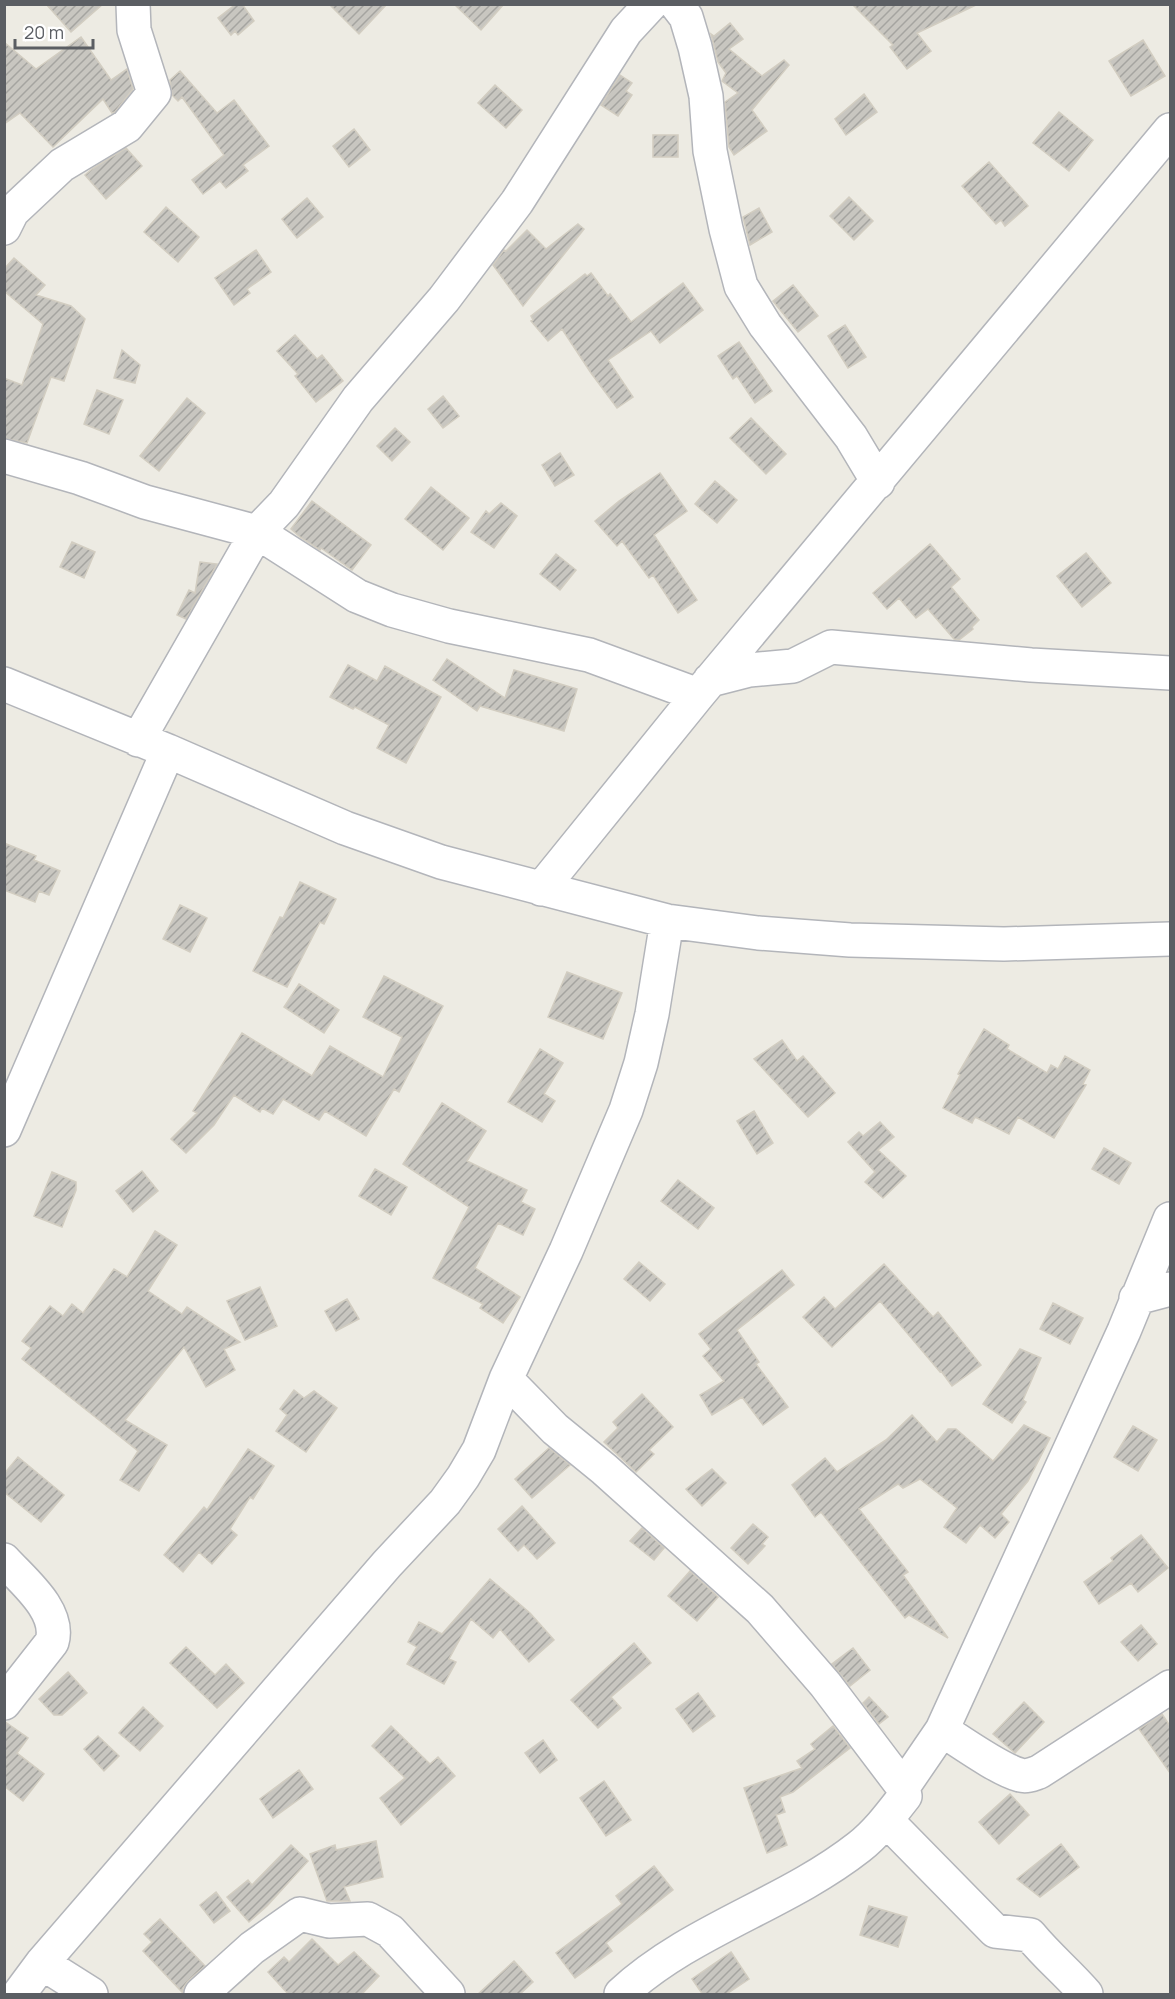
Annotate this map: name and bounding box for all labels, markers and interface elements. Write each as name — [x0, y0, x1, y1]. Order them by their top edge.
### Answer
scale bar — [15, 12, 93, 50]
text: 20 m — [24, 20, 64, 44]

